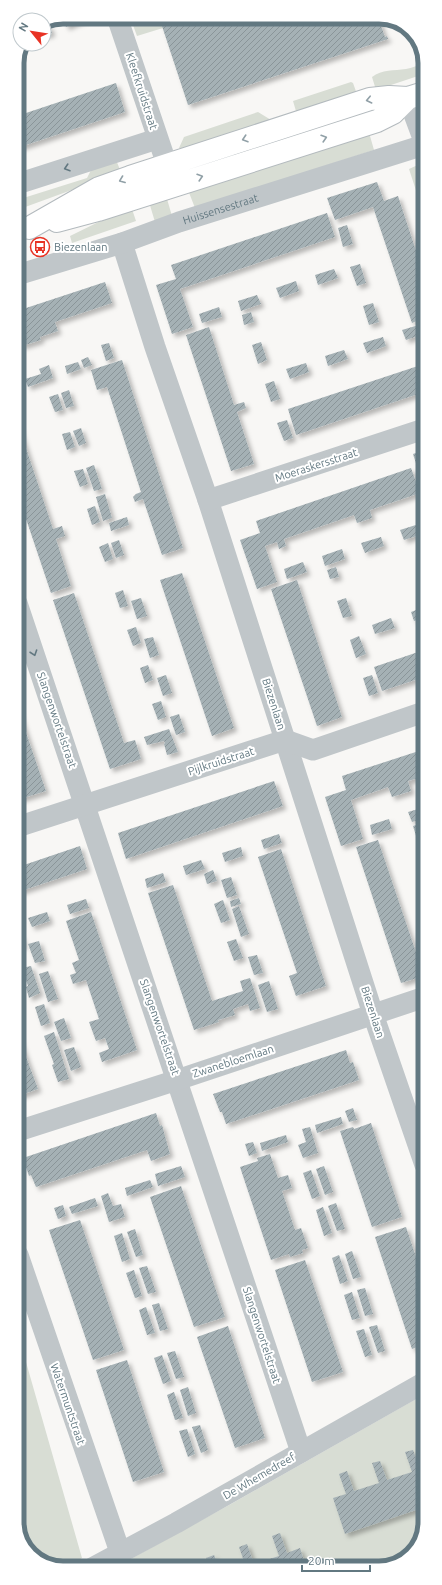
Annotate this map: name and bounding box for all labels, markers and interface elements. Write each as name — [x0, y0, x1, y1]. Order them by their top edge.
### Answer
north arrow — [12, 12, 52, 52]
text: N — [16, 20, 31, 34]
street label: Kleefkruidstraat — [124, 51, 160, 131]
one-way arrow — [366, 95, 372, 103]
one-way arrow — [320, 134, 327, 143]
one-way arrow — [242, 135, 249, 143]
one-way arrow — [64, 164, 71, 172]
one-way arrow — [196, 173, 203, 182]
one-way arrow — [118, 175, 125, 183]
street label: Huissensestraat — [181, 191, 260, 226]
bus stop icon: Biezenlaan — [29, 236, 51, 258]
place label: Biezenlaan — [54, 241, 108, 253]
street label: Moeraskersstraat — [273, 446, 359, 484]
one-way arrow — [30, 650, 38, 657]
street label: Slangenwortelstraat — [35, 671, 79, 770]
street label: Biezenlaan — [260, 677, 288, 731]
street label: Pijlkruidstraat — [186, 744, 256, 777]
street label: Slangenwortelstraat — [138, 978, 182, 1077]
street label: Biezenlaan — [359, 985, 387, 1039]
street label: Zwanebloemlaan — [191, 1042, 275, 1080]
street label: Slangenwortelstraat — [241, 1285, 283, 1385]
street label: Watermuntstraat — [48, 1362, 88, 1447]
street label: De Whemedreef — [221, 1450, 298, 1502]
scale bar — [302, 1547, 370, 1573]
text: 20 m — [308, 1554, 335, 1567]

